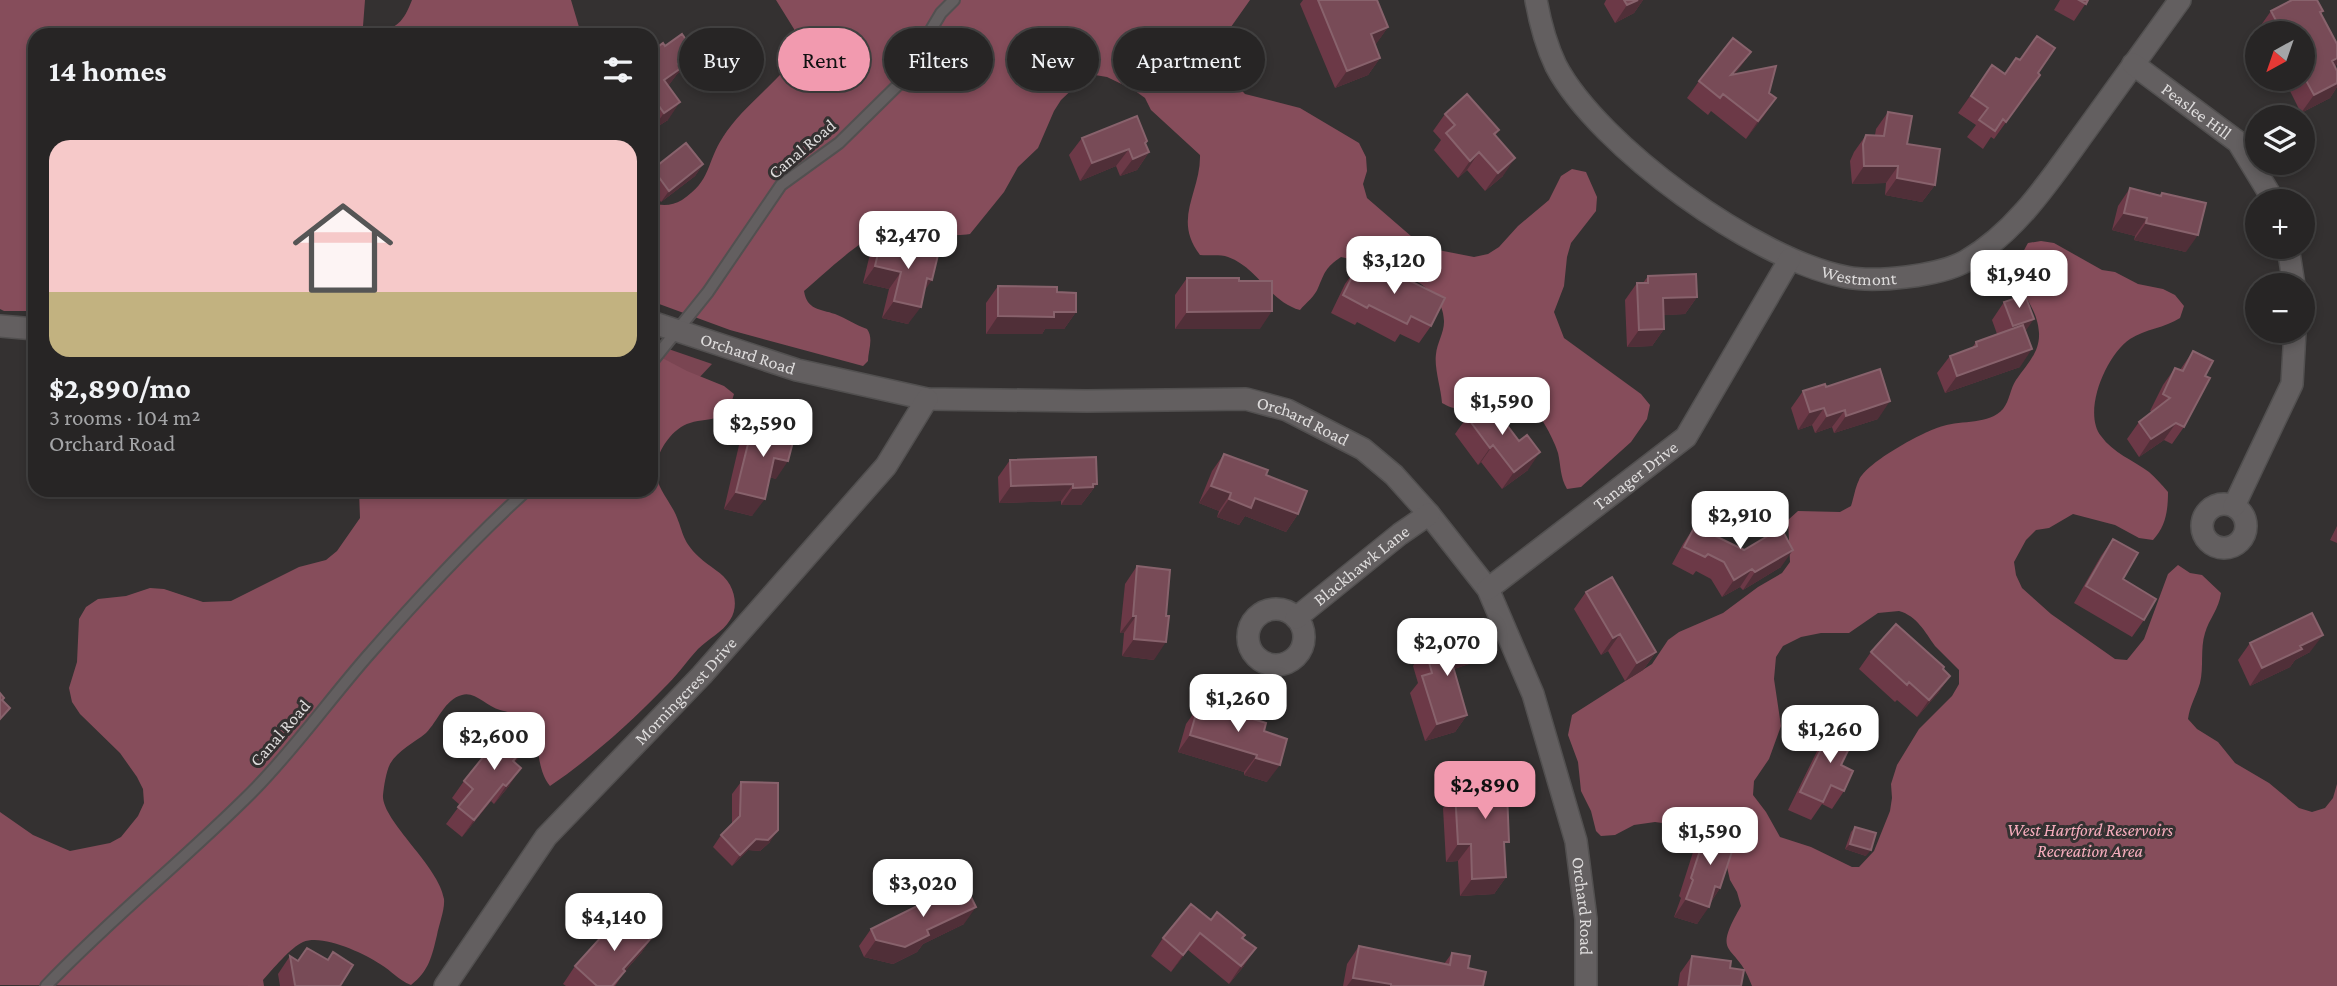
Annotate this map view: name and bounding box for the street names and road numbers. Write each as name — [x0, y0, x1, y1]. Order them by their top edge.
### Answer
street label: Peaslee Hill — [2158, 79, 2235, 144]
street label: Canal Road — [764, 115, 840, 183]
street label: Westmont — [1819, 261, 1898, 289]
street label: Orchard Road — [698, 329, 798, 379]
street label: Orchard Road — [1255, 392, 1353, 450]
street label: Tanager Drive — [1589, 437, 1682, 514]
street label: Blackhawk Lane — [1310, 521, 1413, 610]
street label: Morningcrest Drive — [630, 633, 741, 749]
street label: Canal Road — [246, 695, 315, 770]
street label: Orchard Road — [1568, 856, 1596, 956]

